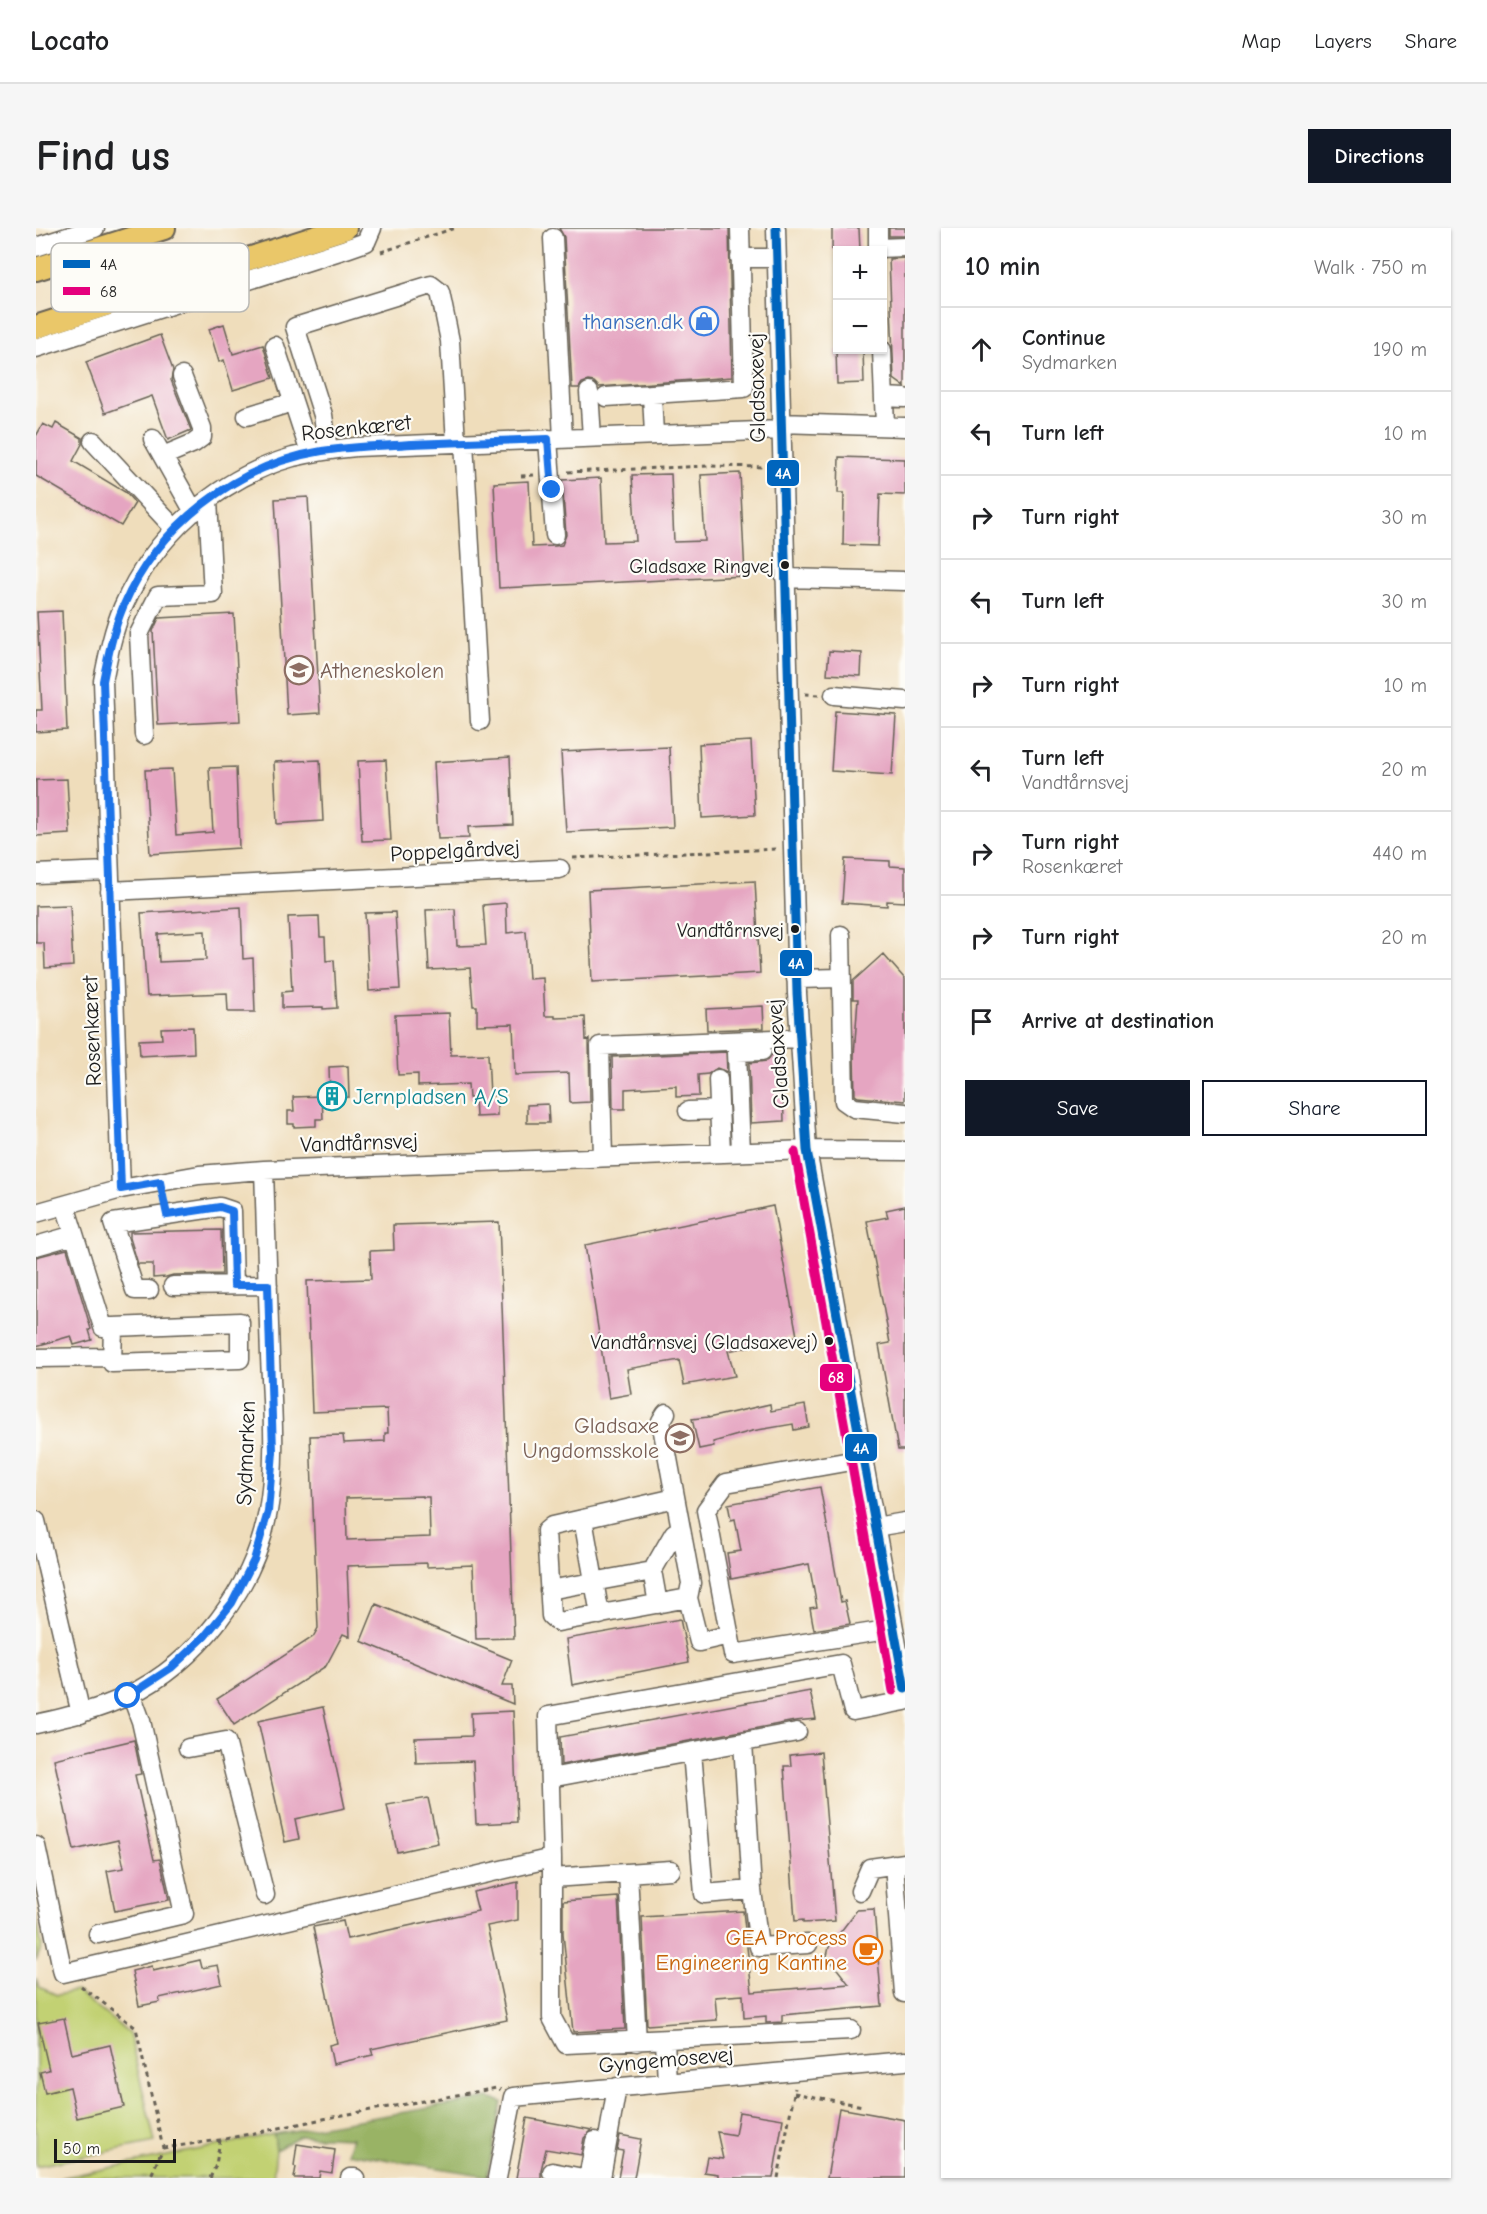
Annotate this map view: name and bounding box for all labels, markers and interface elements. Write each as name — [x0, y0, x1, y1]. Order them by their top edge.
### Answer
text: Locato — [30, 25, 109, 57]
text: Map — [1242, 29, 1281, 53]
text: Layers — [1314, 29, 1372, 53]
text: Share — [1405, 29, 1457, 53]
button: Directions — [1308, 129, 1451, 183]
text: Find us — [36, 132, 170, 181]
legend — [51, 243, 249, 312]
map controls — [833, 246, 887, 354]
button: + — [833, 246, 887, 300]
text: 10 min — [965, 252, 1040, 282]
text: 4A — [100, 256, 117, 274]
text: Walk · 750 m — [1314, 256, 1427, 279]
text: 68 — [100, 283, 117, 301]
button: − — [833, 300, 887, 354]
shop icon: thansen.dk — [688, 305, 720, 337]
place label: thansen.dk — [582, 309, 683, 335]
text: Continue — [1022, 325, 1105, 351]
street label: Gladsaxevej — [743, 333, 771, 443]
icon: ahead — [965, 333, 998, 366]
text: 190 m — [1373, 338, 1427, 361]
text: Sydmarken — [1022, 351, 1117, 374]
street label: Rosenkæret — [300, 409, 413, 447]
icon: left — [965, 417, 998, 450]
text: Turn left — [1022, 420, 1104, 446]
text: 10 m — [1384, 422, 1427, 445]
line badge: 4A — [766, 459, 800, 487]
text: 4A — [775, 465, 791, 483]
route end — [538, 476, 564, 502]
icon: right — [965, 501, 998, 534]
text: Turn right — [1022, 504, 1119, 530]
text: 30 m — [1381, 506, 1427, 529]
place label: Gladsaxe Ringvej — [629, 555, 774, 578]
marker: Gladsaxe Ringvej — [779, 559, 791, 571]
icon: left — [965, 585, 998, 618]
text: Turn left — [1022, 588, 1104, 614]
text: 30 m — [1381, 590, 1427, 613]
school or university icon: Atheneskolen — [283, 654, 315, 686]
place label: Atheneskolen — [320, 658, 444, 684]
icon: right — [965, 669, 998, 702]
text: Turn right — [1022, 672, 1119, 698]
text: 10 m — [1384, 674, 1427, 697]
text: Turn left — [1022, 745, 1104, 771]
icon: left — [965, 753, 998, 786]
text: 20 m — [1381, 758, 1427, 781]
text: Vandtårnsvej — [1022, 771, 1129, 794]
text: Turn right — [1022, 829, 1119, 855]
street label: Poppelgårdvej — [389, 835, 521, 867]
icon: right — [965, 837, 998, 870]
text: 440 m — [1372, 842, 1427, 865]
text: Rosenkæret — [1022, 855, 1122, 878]
place label: Vandtårnsvej — [677, 919, 784, 942]
icon: right — [965, 921, 998, 954]
marker: Vandtårnsvej — [789, 923, 801, 935]
text: Turn right — [1022, 924, 1119, 950]
text: 20 m — [1381, 926, 1427, 949]
line badge: 4A — [779, 949, 813, 977]
text: 4A — [788, 955, 804, 973]
street label: Rosenkæret — [77, 975, 107, 1087]
street label: Gladsaxevej — [761, 998, 795, 1110]
icon: arrive — [965, 1005, 998, 1038]
text: Arrive at destination — [1022, 1008, 1214, 1034]
building icon: Jernpladsen A/S — [316, 1080, 348, 1112]
button: Save — [965, 1080, 1190, 1136]
button: Share — [1202, 1080, 1427, 1136]
place label: Jernpladsen A/S — [353, 1084, 509, 1110]
street label: Vandtårnsvej — [300, 1128, 418, 1158]
place label: Vandtårnsvej (Gladsaxevej) — [590, 1331, 818, 1354]
marker: Vandtårnsvej (Gladsaxevej) — [823, 1335, 835, 1347]
line badge: 68 — [819, 1363, 853, 1392]
text: 68 — [828, 1369, 844, 1387]
street label: Sydmarken — [231, 1400, 261, 1506]
place label: Gladsaxe Ungdomsskole — [523, 1413, 659, 1464]
school or university icon: Gladsaxe Ungdomsskole — [664, 1422, 696, 1454]
line badge: 4A — [844, 1433, 878, 1462]
text: 4A — [853, 1440, 869, 1458]
route start — [114, 1682, 140, 1708]
place label: GEA Process Engineering Kantine — [655, 1925, 847, 1976]
cafe icon: GEA Process Engineering Kantine — [852, 1934, 884, 1966]
street label: Gyngemosevej — [598, 2041, 735, 2079]
scale bar — [54, 2136, 176, 2164]
text: 50 m — [63, 2140, 100, 2158]

